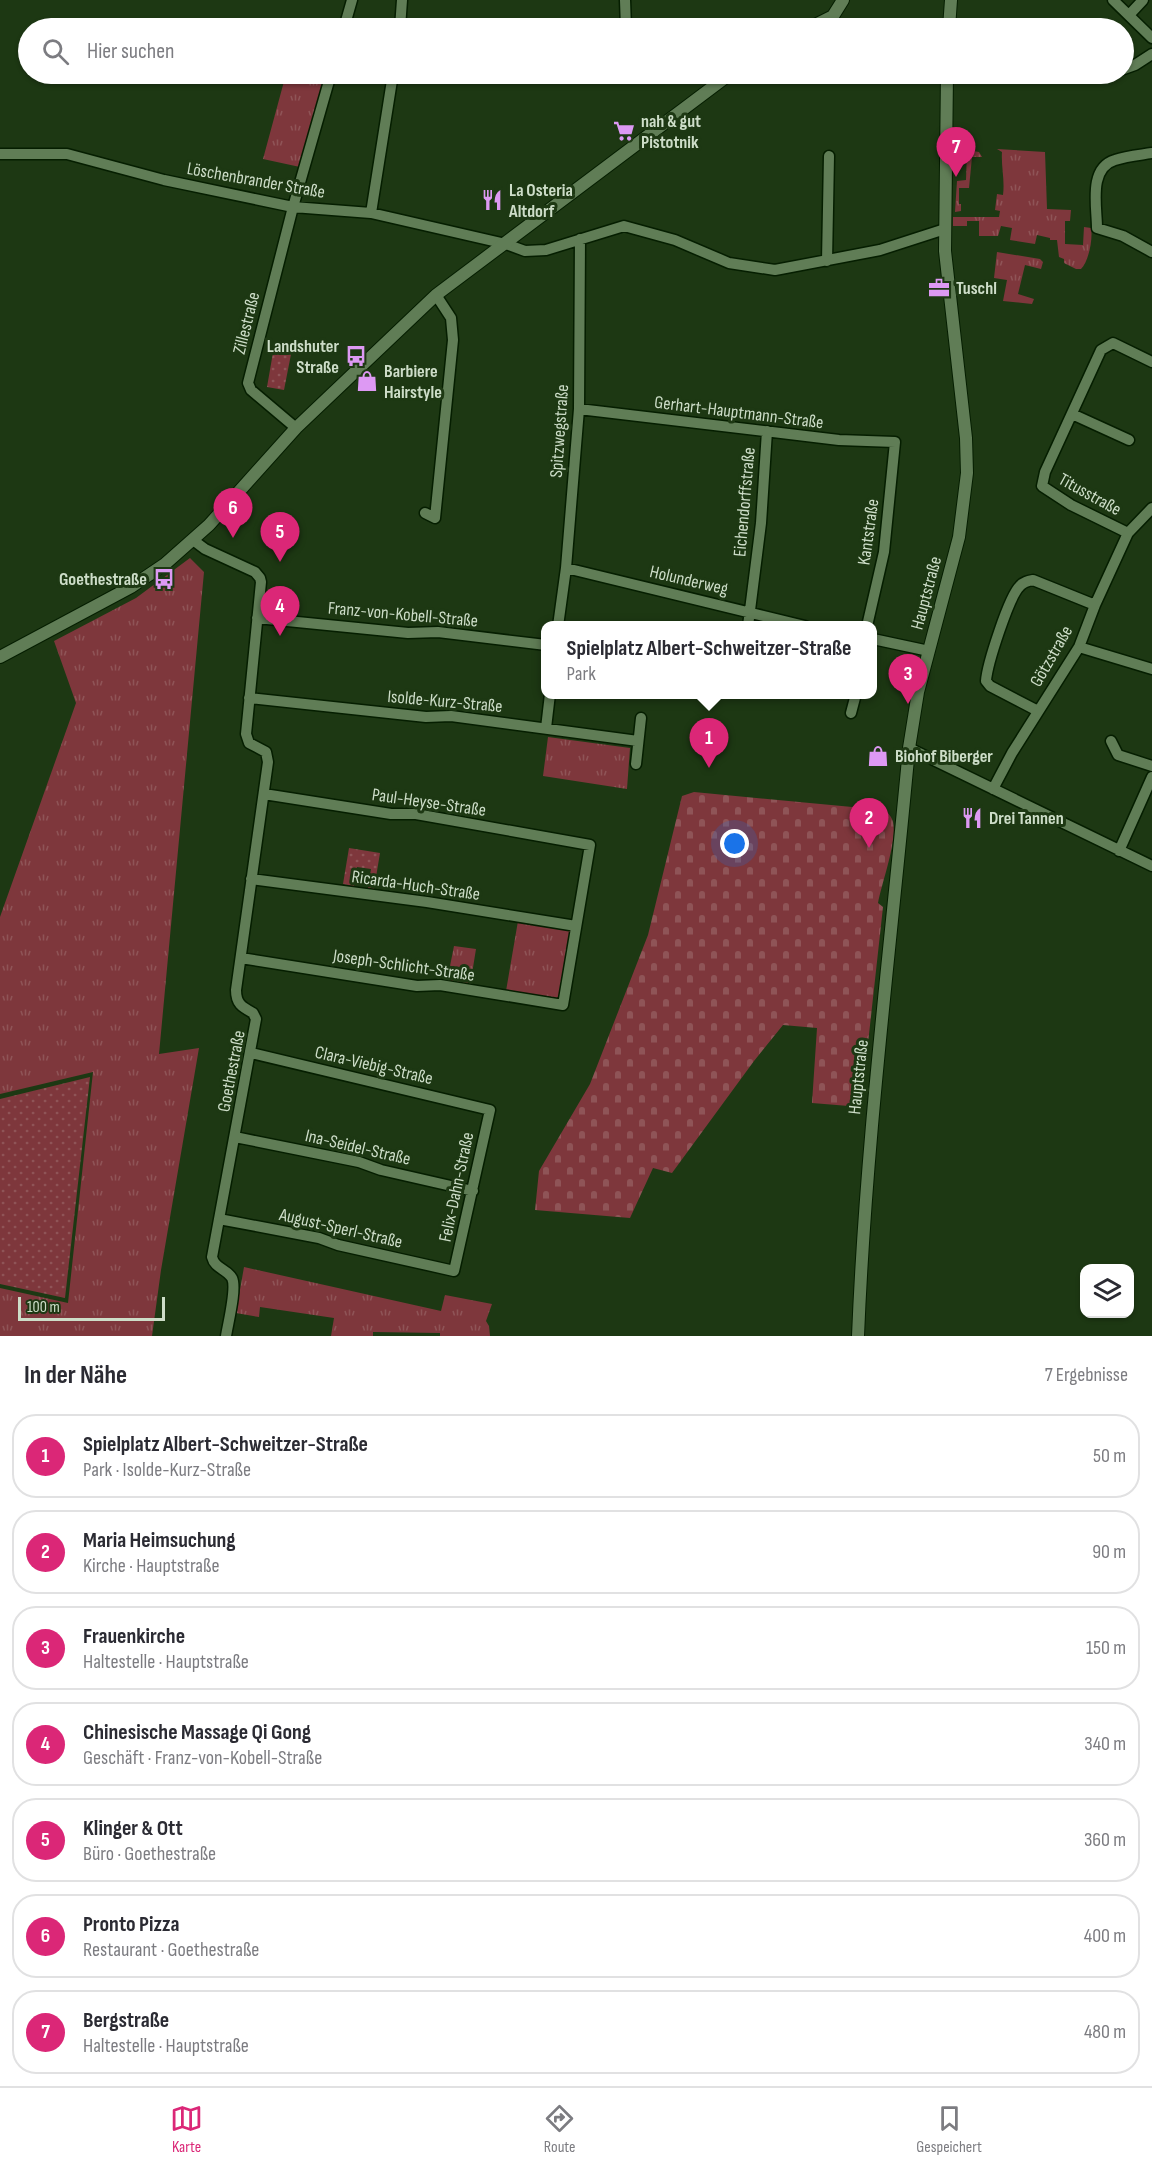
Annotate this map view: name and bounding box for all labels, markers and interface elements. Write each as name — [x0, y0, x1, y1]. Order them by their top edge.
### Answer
search box — [18, 18, 1134, 84]
icon: search — [39, 35, 72, 68]
text: Hier suchen — [87, 38, 175, 65]
place label: nah & gut Pistotnik — [641, 111, 701, 153]
supermarket icon: nah & gut Pistotnik — [612, 119, 636, 143]
pin: 7 — [936, 128, 976, 177]
street label: Löschenbrander Straße — [185, 158, 327, 203]
place label: La Osteria Altdorf — [508, 180, 573, 222]
restaurant icon: La Osteria Altdorf — [480, 188, 504, 212]
office icon: Tuschl — [927, 276, 951, 300]
place label: Tuschl — [956, 278, 997, 299]
street label: Zillestraße — [229, 290, 264, 356]
place label: Landshuter Straße — [267, 336, 339, 378]
bus stop icon: Landshuter Straße — [344, 344, 368, 368]
place label: Barbiere Hairstyle — [384, 361, 442, 403]
shop icon: Barbiere Hairstyle — [355, 369, 379, 393]
street label: Spitzwegstraße — [546, 384, 573, 478]
street label: Gerhart-Hauptmann-Straße — [653, 392, 825, 433]
street label: Eichendorffstraße — [729, 446, 760, 558]
street label: Titusstraße — [1055, 469, 1125, 520]
pin: 6 — [214, 488, 252, 538]
street label: Kantstraße — [853, 498, 884, 567]
pin: 5 — [260, 512, 300, 562]
street label: Hauptstraße — [907, 554, 946, 632]
street label: Holunderweg — [648, 561, 730, 600]
bus stop icon: Goethestraße — [152, 567, 176, 591]
place label: Goethestraße — [59, 569, 147, 590]
pin: 4 — [260, 586, 300, 636]
street label: Franz-von-Kobell-Straße — [327, 597, 479, 632]
popup — [541, 621, 877, 699]
street label: Götzstraße — [1026, 622, 1077, 691]
text: Spielplatz Albert-Schweitzer-Straße — [567, 635, 851, 662]
pin: 3 — [888, 654, 928, 704]
text: Park — [567, 662, 596, 686]
street label: Isolde-Kurz-Straße — [386, 686, 503, 717]
pin: 1 — [690, 718, 728, 768]
shop icon: Biohof Biberger — [866, 744, 890, 768]
place label: Biohof Biberger — [895, 746, 993, 767]
street label: Paul-Heyse-Straße — [371, 784, 487, 821]
pin: 2 — [850, 798, 888, 848]
restaurant icon: Drei Tannen — [960, 806, 984, 830]
place label: Drei Tannen — [989, 808, 1064, 829]
your location — [720, 829, 749, 858]
street label: Ricarda-Huch-Straße — [350, 866, 481, 905]
street label: Joseph-Schlicht-Straße — [331, 945, 476, 986]
street label: Goethestraße — [213, 1029, 250, 1114]
street label: Hauptstraße — [844, 1039, 873, 1115]
street label: Clara-Viebig-Straße — [313, 1042, 435, 1089]
street label: Ina-Seidel-Straße — [303, 1125, 413, 1170]
street label: Felix-Dahn-Straße — [435, 1130, 478, 1244]
street label: August-Sperl-Straße — [276, 1204, 404, 1253]
map controls — [1080, 1264, 1134, 1318]
button: layers — [1080, 1264, 1134, 1318]
scale bar — [18, 1294, 165, 1322]
text: 100 m — [27, 1298, 60, 1317]
text: In der Nähe — [24, 1360, 127, 1391]
text: 7 Ergebnisse — [1045, 1363, 1128, 1387]
text: Spielplatz Albert-Schweitzer-Straße — [83, 1431, 368, 1458]
text: 1 — [42, 1444, 49, 1468]
text: 50 m — [1093, 1444, 1126, 1468]
text: Park · Isolde-Kurz-Straße — [83, 1458, 251, 1482]
text: Maria Heimsuchung — [83, 1527, 236, 1554]
text: 2 — [41, 1540, 50, 1564]
text: 90 m — [1092, 1540, 1126, 1564]
text: Kirche · Hauptstraße — [83, 1554, 219, 1578]
text: Frauenkirche — [83, 1623, 185, 1650]
text: 3 — [41, 1636, 50, 1660]
text: 150 m — [1086, 1636, 1126, 1660]
text: Haltestelle · Hauptstraße — [83, 1650, 249, 1674]
text: Chinesische Massage Qi Gong — [83, 1719, 311, 1746]
text: 4 — [41, 1732, 50, 1756]
text: 340 m — [1084, 1732, 1126, 1756]
text: Geschäft · Franz-von-Kobell-Straße — [83, 1746, 322, 1770]
text: Klinger & Ott — [83, 1815, 183, 1842]
text: 5 — [41, 1828, 50, 1852]
text: 360 m — [1084, 1828, 1126, 1852]
text: Büro · Goethestraße — [83, 1842, 216, 1866]
text: Pronto Pizza — [83, 1911, 179, 1938]
text: 6 — [41, 1924, 50, 1948]
text: 400 m — [1084, 1924, 1126, 1948]
text: Restaurant · Goethestraße — [83, 1938, 259, 1962]
text: Bergstraße — [83, 2007, 169, 2034]
text: 7 — [41, 2020, 50, 2044]
text: 480 m — [1084, 2020, 1126, 2044]
text: Haltestelle · Hauptstraße — [83, 2034, 249, 2058]
tab: Karte — [170, 2102, 203, 2157]
tab: Route — [543, 2102, 576, 2157]
tab: Gespeichert — [916, 2102, 982, 2157]

